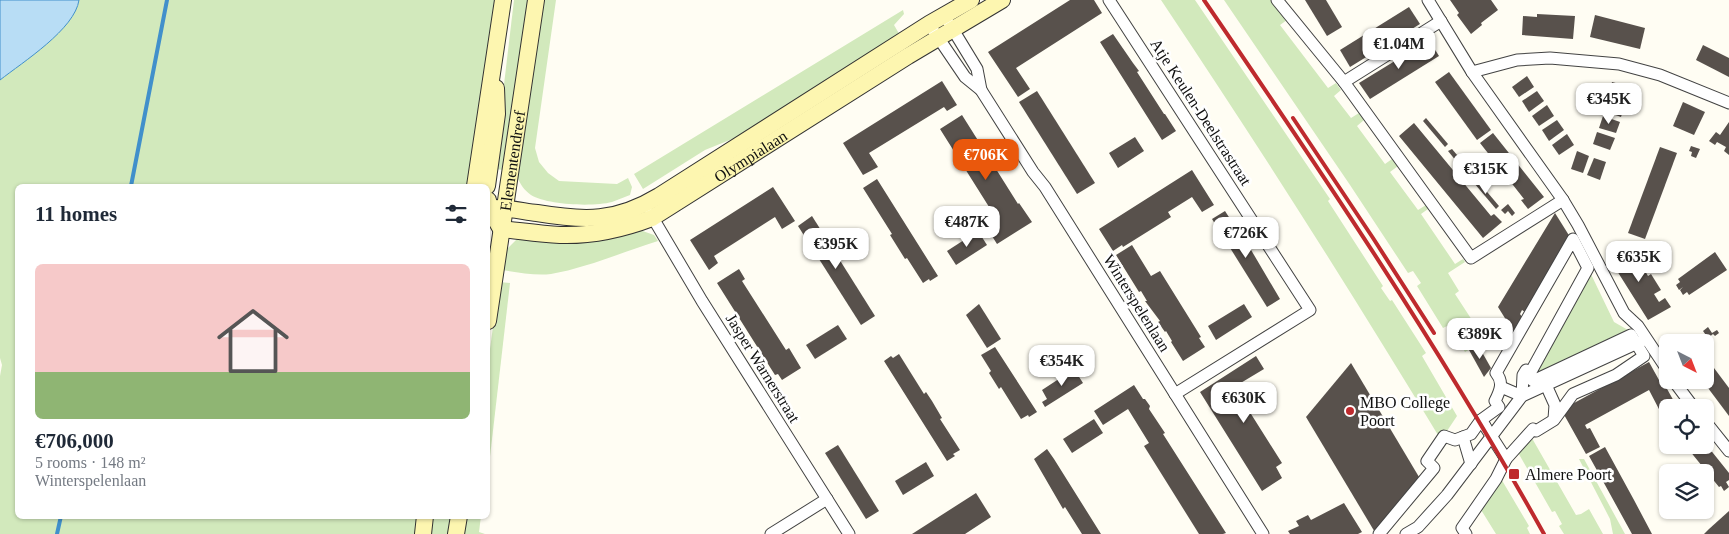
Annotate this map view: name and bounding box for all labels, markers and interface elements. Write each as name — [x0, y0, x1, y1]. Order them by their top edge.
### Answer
pin: €1.04M — [1358, 28, 1440, 70]
text: €1.04M — [1373, 35, 1425, 52]
street label: Atje Keulen-Deelstrastraat — [1146, 36, 1255, 189]
pin: €345K — [1574, 82, 1644, 125]
text: €345K — [1587, 90, 1631, 107]
street label: Elementendreef — [496, 109, 528, 212]
street label: Olympialaan — [711, 126, 790, 185]
pin: €706K — [951, 138, 1021, 181]
text: €706K — [964, 146, 1008, 163]
pin: €315K — [1451, 152, 1521, 195]
text: €315K — [1464, 160, 1508, 177]
icon: filters — [442, 200, 470, 228]
text: 11 homes — [35, 202, 117, 226]
pin: €487K — [932, 206, 1002, 248]
text: €487K — [945, 213, 989, 230]
pin: €726K — [1211, 216, 1281, 259]
text: €726K — [1224, 224, 1268, 241]
pin: €395K — [801, 228, 871, 270]
text: €395K — [814, 235, 858, 252]
pin: €635K — [1604, 240, 1674, 283]
text: €635K — [1617, 248, 1661, 265]
street label: Winterspelenlaan — [1099, 251, 1174, 355]
icon: home — [208, 296, 298, 386]
street label: Jasper Warnerstraat — [722, 310, 804, 427]
pin: €389K — [1445, 318, 1515, 360]
text: €389K — [1458, 325, 1502, 342]
north arrow — [1659, 334, 1714, 389]
map controls — [1659, 334, 1714, 519]
pin: €354K — [1027, 344, 1097, 387]
text: €354K — [1040, 352, 1084, 369]
pin: €630K — [1209, 382, 1279, 424]
text: €630K — [1222, 389, 1266, 406]
place label: MBO College Poort — [1360, 394, 1450, 429]
button: locate — [1659, 399, 1714, 454]
marker: MBO College Poort — [1344, 405, 1356, 417]
text: €706,000 — [35, 429, 114, 453]
text: 5 rooms · 148 m² — [35, 454, 146, 471]
button: layers — [1659, 464, 1714, 519]
place label: Almere Poort — [1525, 466, 1612, 483]
marker: Almere Poort — [1507, 467, 1521, 481]
text: Winterspelenlaan — [35, 472, 146, 489]

